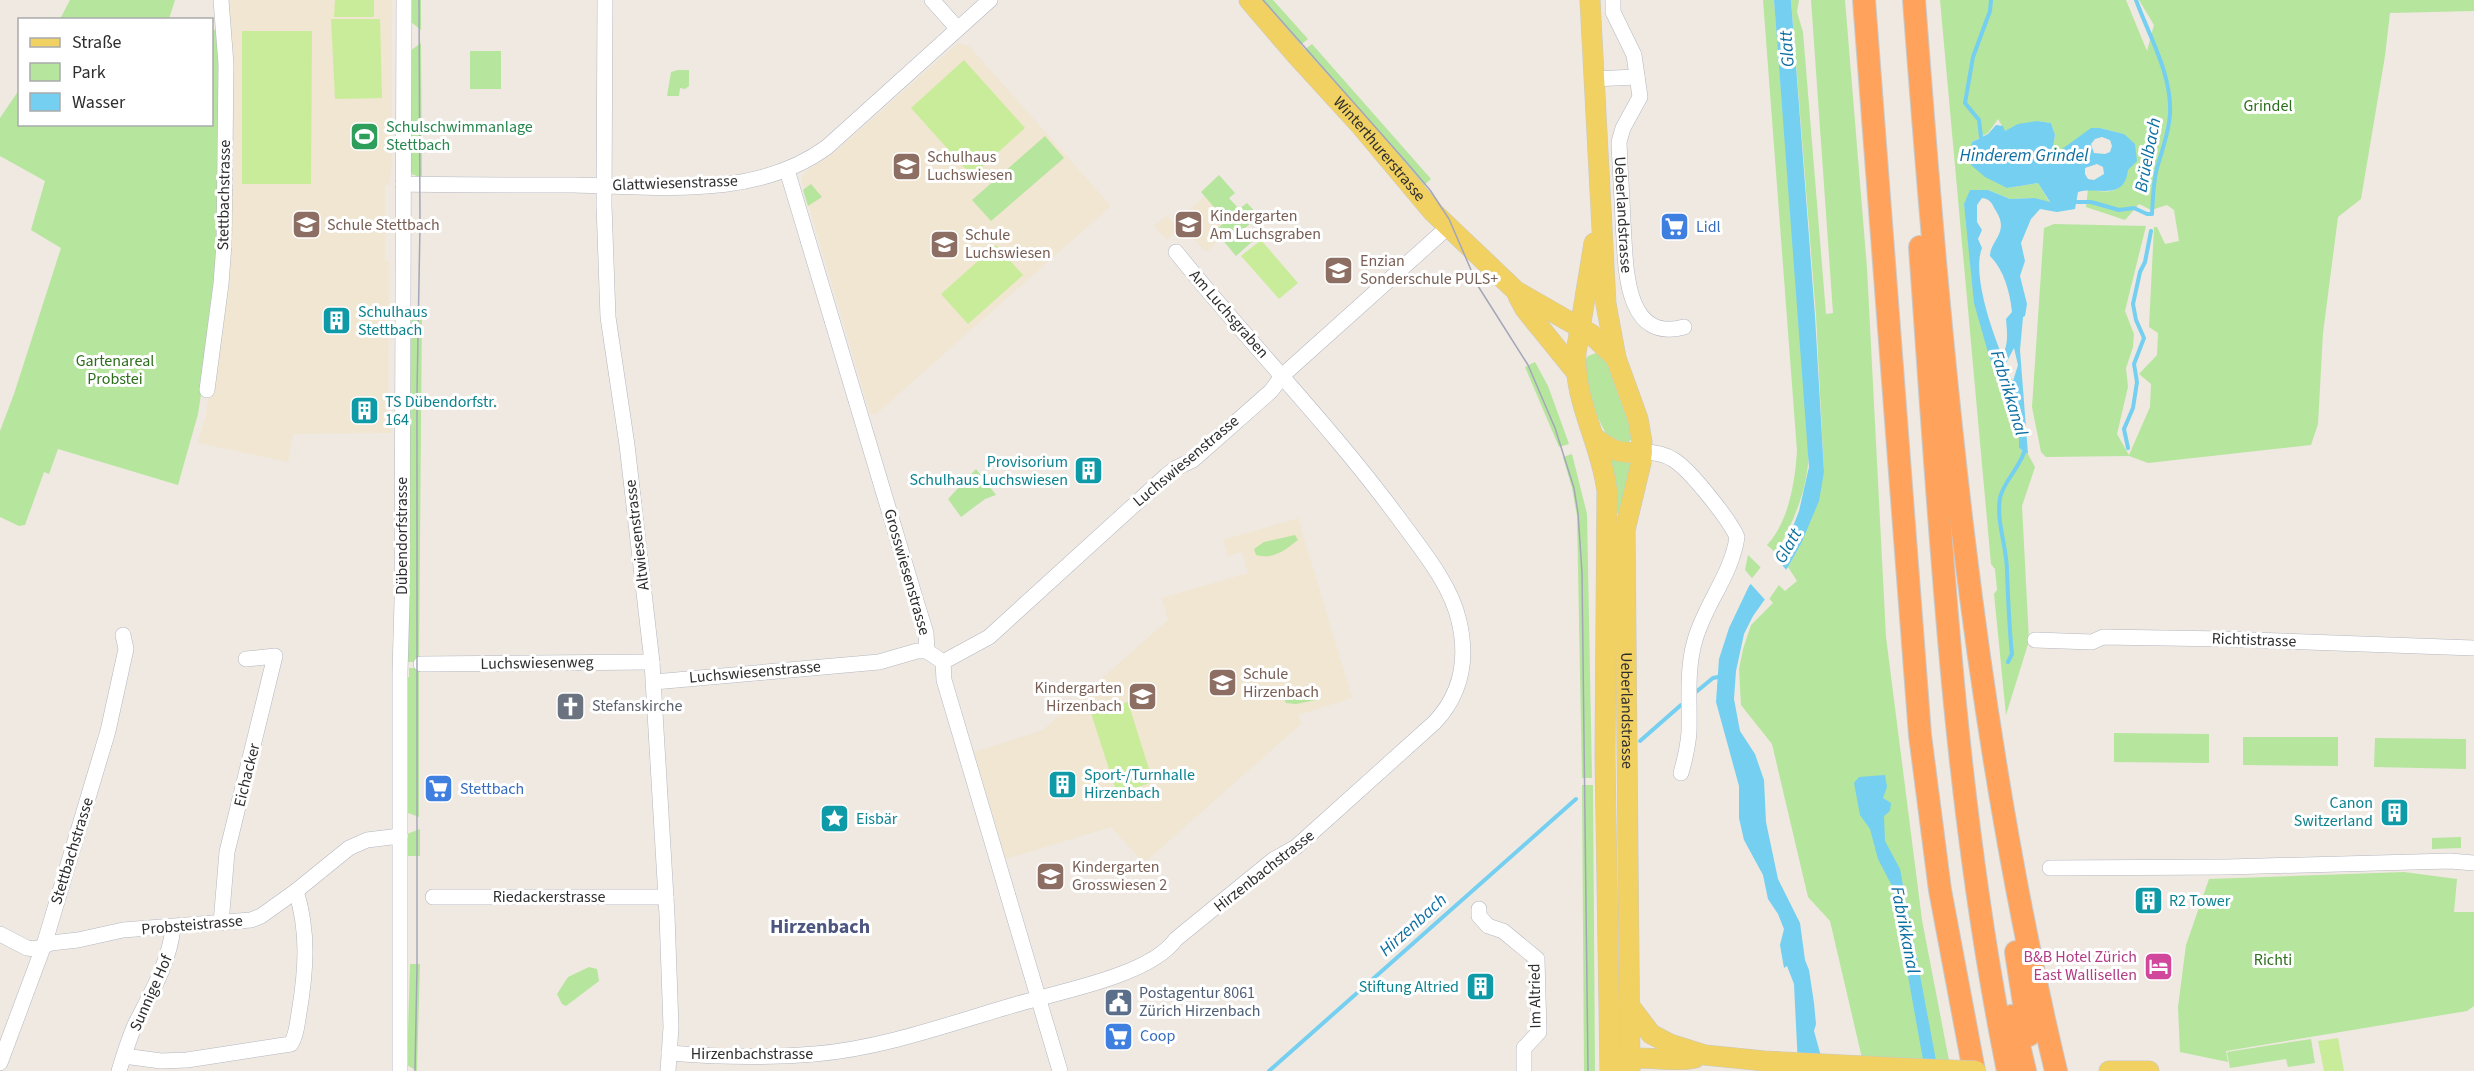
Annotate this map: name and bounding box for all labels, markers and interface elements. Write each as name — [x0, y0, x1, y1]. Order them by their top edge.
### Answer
legend — [18, 18, 213, 126]
water label: Glatt — [1773, 29, 1801, 68]
text: Straße — [72, 30, 122, 55]
text: Park — [72, 60, 106, 85]
text: Wasser — [72, 90, 126, 115]
street label: Winterthurerstrasse — [1328, 92, 1431, 206]
park label: Grindel — [2243, 95, 2293, 117]
place label: Schulschwimmanlage Stettbach — [386, 116, 533, 156]
water label: Brüelbach — [2129, 116, 2167, 194]
sports icon: Schulschwimmanlage Stettbach — [349, 120, 381, 152]
street label: Stettbachstrasse — [212, 139, 236, 251]
water label: Hinderem Grindel — [1960, 143, 2089, 168]
place label: Schulhaus Luchswiesen — [927, 146, 1013, 186]
school or university icon: Schulhaus Luchswiesen — [890, 150, 922, 182]
street label: Ueberlandstrasse — [1609, 156, 1638, 274]
street label: Glattwiesenstrasse — [612, 170, 738, 196]
place label: Kindergarten Am Luchsgraben — [1210, 205, 1321, 245]
school or university icon: Schule Stettbach — [290, 209, 322, 241]
school or university icon: Kindergarten Am Luchsgraben — [1173, 209, 1205, 241]
supermarket icon: Lidl — [1659, 211, 1691, 243]
place label: Schule Stettbach — [327, 214, 440, 236]
place label: Lidl — [1696, 216, 1721, 238]
place label: Schule Luchswiesen — [965, 224, 1051, 264]
school or university icon: Schule Luchswiesen — [928, 228, 960, 260]
place label: Enzian Sonderschule PULS+ — [1360, 250, 1498, 290]
school or university icon: Enzian Sonderschule PULS+ — [1323, 254, 1355, 286]
street label: Am Luchsgraben — [1184, 265, 1274, 363]
place label: Schulhaus Stettbach — [358, 301, 428, 341]
building icon: Schulhaus Stettbach — [321, 305, 353, 337]
water label: Fabrikkanal — [1984, 347, 2034, 439]
park label: Gartenareal Probstei — [76, 350, 154, 390]
place label: TS Dübendorfstr. 164 — [385, 391, 497, 431]
building icon: TS Dübendorfstr. 164 — [348, 395, 380, 427]
street label: Luchswiesenstrasse — [1128, 410, 1244, 512]
place label: Provisorium Schulhaus Luchswiesen — [910, 451, 1068, 491]
building icon: Provisorium Schulhaus Luchswiesen — [1073, 455, 1105, 487]
street label: Dübendorfstrasse — [391, 477, 413, 595]
street label: Altwiesenstrasse — [619, 478, 655, 592]
street label: Grosswiesenstrasse — [878, 506, 936, 638]
water label: Glatt — [1768, 523, 1808, 568]
street label: Richtistrasse — [2211, 628, 2297, 652]
street label: Luchswiesenweg — [480, 651, 594, 675]
street label: Ueberlandstrasse — [1615, 652, 1638, 769]
street label: Luchswiesenstrasse — [688, 655, 822, 689]
place label: Schule Hirzenbach — [1243, 663, 1319, 703]
school or university icon: Schule Hirzenbach — [1206, 667, 1238, 699]
place label: Kindergarten Hirzenbach — [1035, 677, 1122, 717]
school or university icon: Kindergarten Hirzenbach — [1127, 681, 1159, 713]
church icon: Stefanskirche — [555, 690, 587, 722]
place label: Stefanskirche — [592, 695, 682, 717]
street label: Eichacker — [228, 740, 266, 809]
place label: Sport-/Turnhalle Hirzenbach — [1084, 764, 1195, 804]
building icon: Sport-/Turnhalle Hirzenbach — [1047, 768, 1079, 800]
supermarket icon: Stettbach — [423, 773, 455, 805]
place label: Stettbach — [460, 778, 524, 800]
place label: Canon Switzerland — [2294, 792, 2373, 832]
street label: Stettbachstrasse — [45, 795, 99, 907]
building icon: Canon Switzerland — [2378, 796, 2410, 828]
place icon: Eisbär — [819, 803, 851, 835]
place label: Eisbär — [856, 808, 898, 830]
street label: Hirzenbachstrasse — [1209, 825, 1319, 917]
place label: Kindergarten Grosswiesen 2 — [1072, 856, 1167, 896]
school or university icon: Kindergarten Grosswiesen 2 — [1035, 860, 1067, 892]
water label: Fabrikkanal — [1884, 884, 1926, 976]
building icon: R2 Tower — [2132, 885, 2164, 917]
street label: Riedackerstrasse — [493, 886, 605, 908]
water label: Hirzenbach — [1374, 888, 1452, 962]
place label: R2 Tower — [2169, 890, 2231, 912]
street label: Probsteistrasse — [140, 910, 244, 940]
district label: Hirzenbach — [770, 913, 870, 941]
place label: B&B Hotel Zürich East Wallisellen — [2024, 946, 2137, 986]
park label: Richti — [2254, 949, 2292, 971]
street label: Sunnige Hof — [124, 950, 178, 1035]
hotel icon: B&B Hotel Zürich East Wallisellen — [2142, 950, 2174, 982]
street label: Im Altried — [1523, 963, 1547, 1029]
building icon: Stiftung Altried — [1464, 971, 1496, 1003]
place label: Stiftung Altried — [1359, 976, 1459, 998]
place label: Postagentur 8061 Zürich Hirzenbach — [1139, 982, 1261, 1022]
public building icon: Postagentur 8061 Zürich Hirzenbach — [1102, 986, 1134, 1018]
supermarket icon: Coop — [1103, 1020, 1135, 1052]
place label: Coop — [1140, 1025, 1175, 1047]
street label: Hirzenbachstrasse — [691, 1043, 813, 1065]

